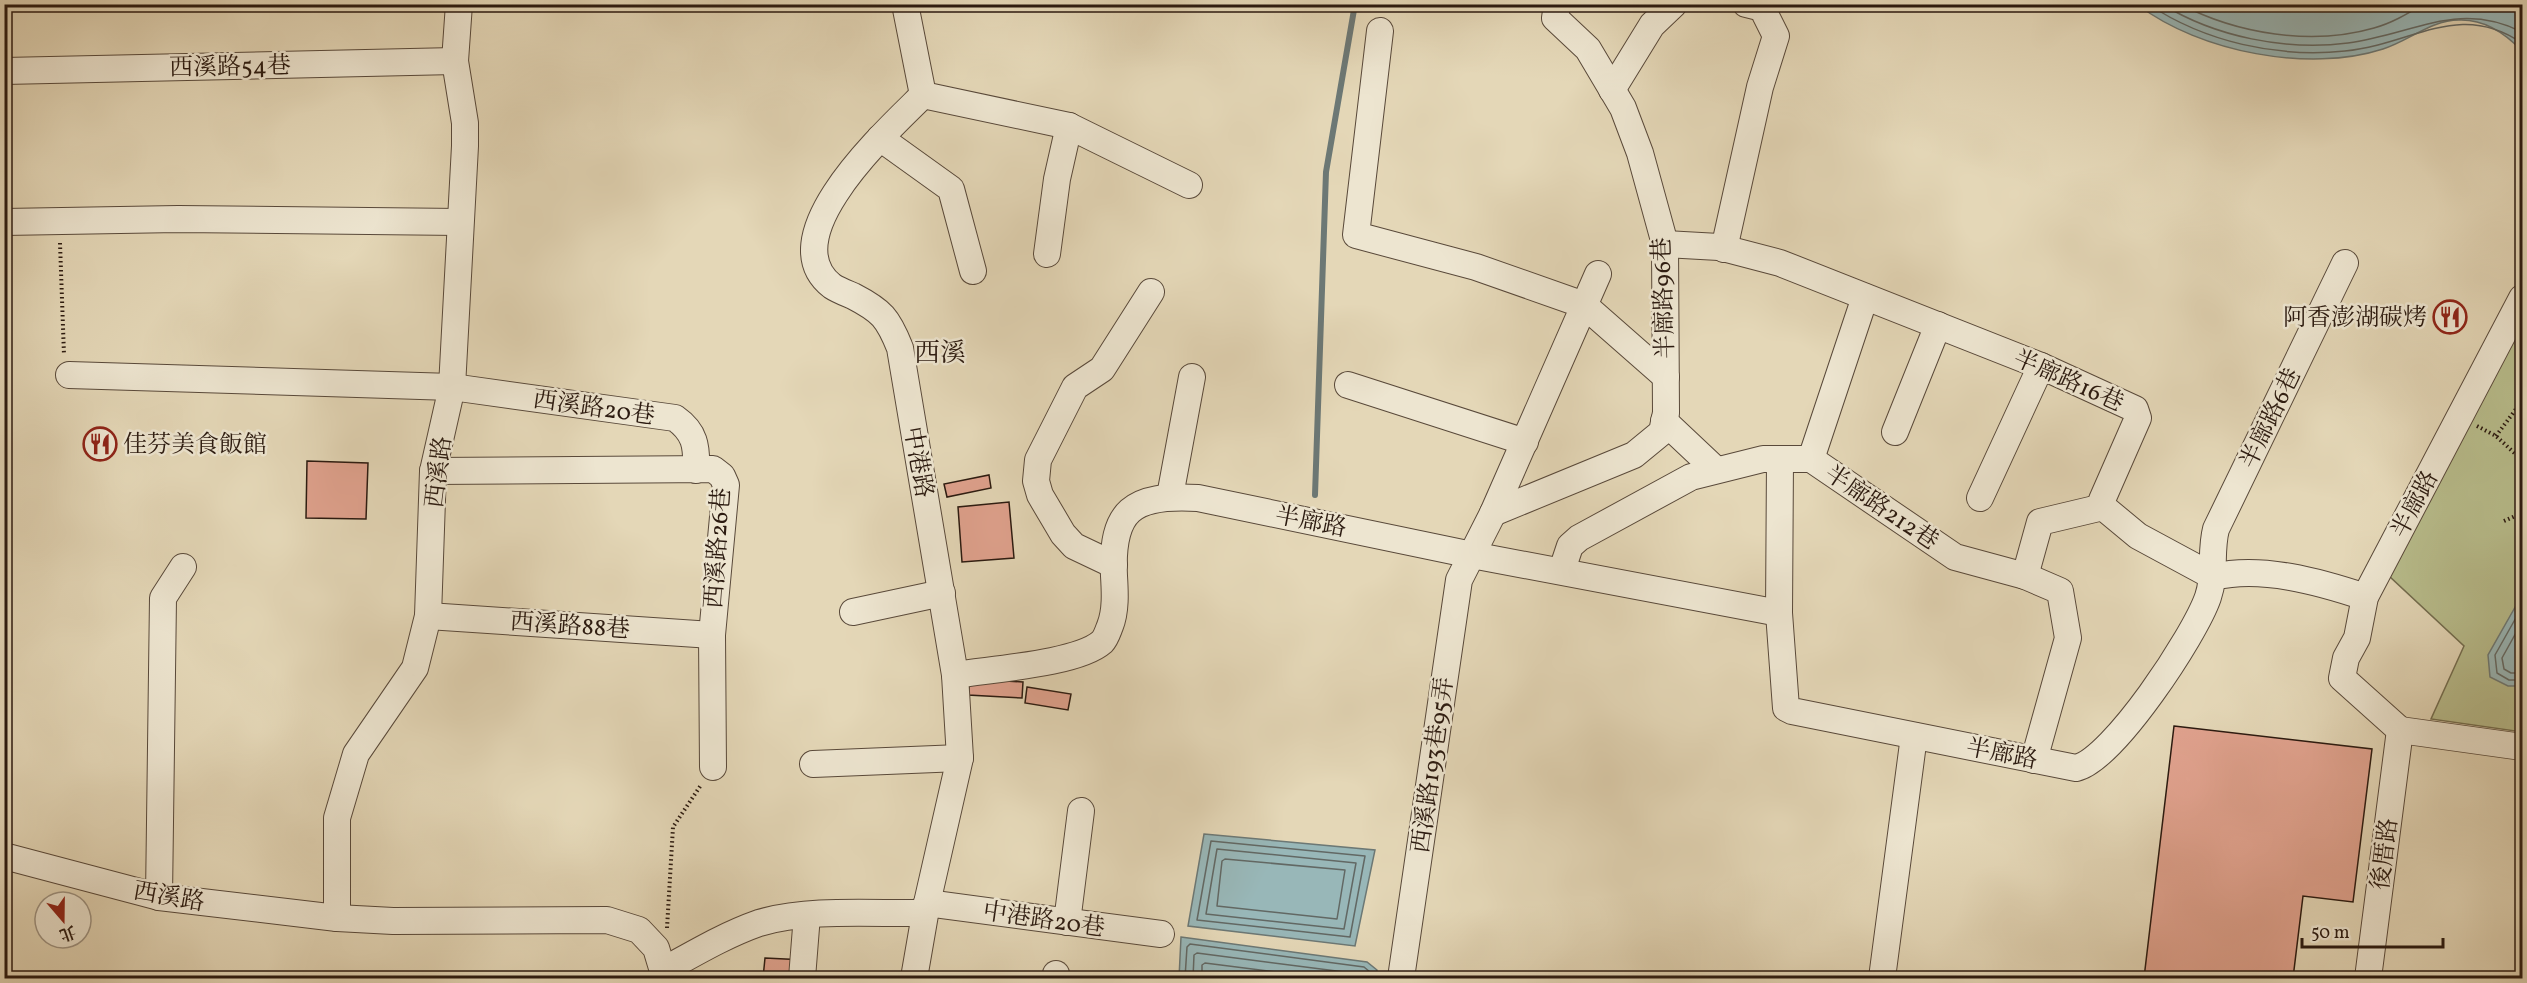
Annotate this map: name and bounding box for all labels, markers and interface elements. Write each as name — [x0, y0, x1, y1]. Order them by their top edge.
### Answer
street label: 西溪路54巷 — [169, 50, 291, 86]
street label: 半廍路96巷 — [1646, 237, 1684, 359]
restaurant icon: 阿香澎湖碳烤 — [2432, 299, 2468, 335]
place label: 阿香澎湖碳烤 — [2283, 302, 2427, 336]
district label: 西溪 — [914, 336, 966, 372]
street label: 半廍路16巷 — [2008, 342, 2129, 421]
street label: 半廍路6巷 — [2233, 363, 2311, 475]
street label: 西溪路20巷 — [530, 384, 657, 434]
street label: 中港路 — [894, 424, 940, 501]
restaurant icon: 佳芬美食飯館 — [82, 426, 118, 462]
place label: 佳芬美食飯館 — [123, 429, 267, 463]
street label: 西溪路 — [419, 434, 461, 510]
street label: 半廍路212巷 — [1817, 458, 1945, 559]
street label: 半廍路 — [2384, 465, 2448, 545]
street label: 西溪路26巷 — [698, 487, 740, 610]
street label: 半廍路 — [1272, 499, 1349, 547]
street label: 西溪路88巷 — [509, 606, 631, 648]
street label: 西溪路193巷95弄 — [1405, 675, 1463, 855]
street label: 半廍路 — [1963, 731, 2040, 779]
street label: 後厝路 — [2365, 816, 2407, 892]
street label: 西溪路 — [130, 875, 207, 921]
north arrow — [33, 890, 93, 950]
street label: 中港路20巷 — [980, 896, 1107, 946]
scale bar — [2302, 911, 2443, 949]
text: 北 — [56, 919, 79, 945]
text: 50 m — [2311, 921, 2350, 946]

